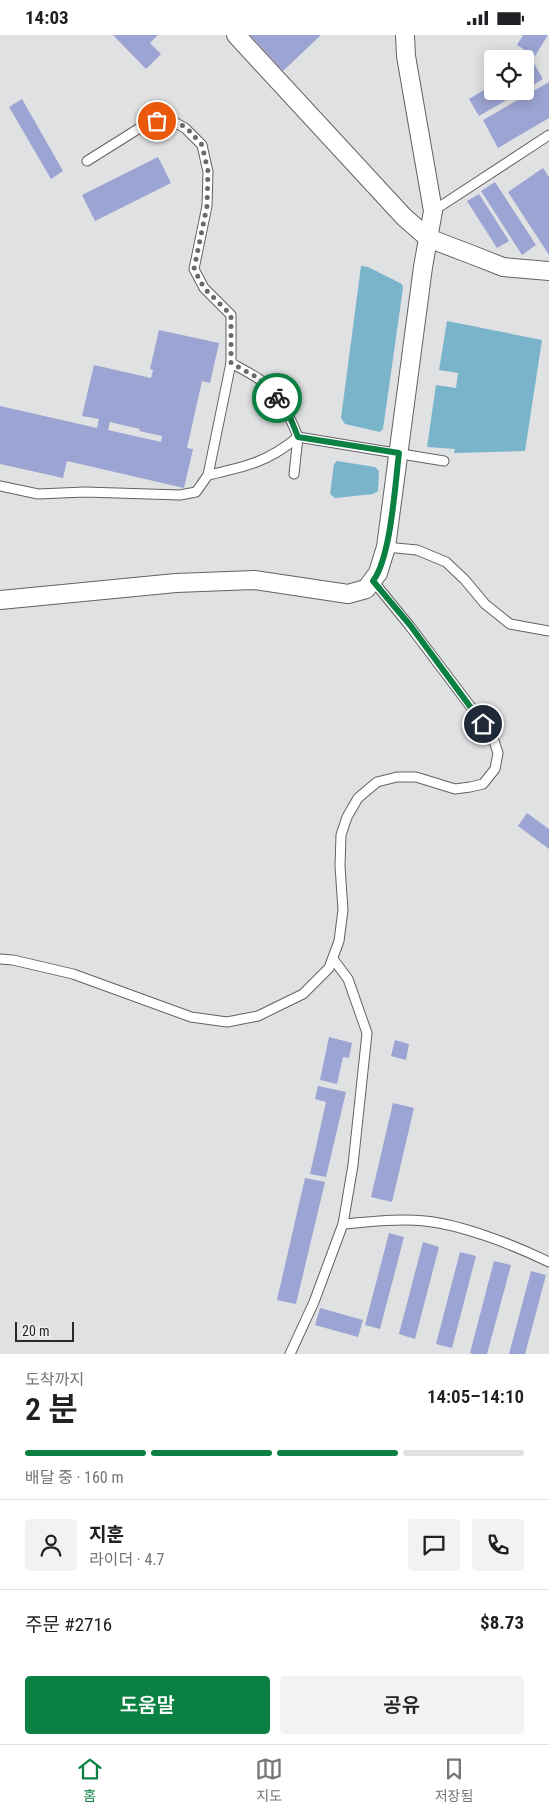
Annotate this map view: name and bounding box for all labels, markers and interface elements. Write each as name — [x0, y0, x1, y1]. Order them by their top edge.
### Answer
text: 14:03 — [25, 6, 69, 29]
map controls — [484, 50, 534, 100]
button: locate — [484, 50, 534, 100]
pin — [136, 100, 178, 142]
icon: bag — [143, 107, 171, 135]
courier — [252, 373, 302, 423]
icon: bike — [263, 384, 291, 412]
pin — [462, 703, 504, 745]
icon: home — [469, 710, 497, 738]
scale bar — [15, 1319, 74, 1342]
text: 20 m — [22, 1323, 50, 1339]
text: 도착까지 — [25, 1370, 84, 1389]
text: 14:05–14:10 — [427, 1385, 524, 1408]
text: 2 분 — [25, 1390, 78, 1428]
text: 배달 중 · 160 m — [25, 1468, 124, 1487]
button: person — [25, 1519, 77, 1571]
button: chat — [408, 1519, 460, 1571]
button: phone — [472, 1519, 524, 1571]
text: 지훈 — [89, 1523, 124, 1546]
text: 라이더 · 4.7 — [89, 1550, 164, 1569]
text: $8.73 — [480, 1611, 524, 1634]
text: 주문 #2716 — [25, 1613, 112, 1636]
button: 도움말 — [25, 1676, 270, 1734]
button: 공유 — [280, 1676, 524, 1734]
tab: 홈 — [76, 1755, 104, 1805]
tab: 지도 — [255, 1755, 283, 1805]
tab: 저장됨 — [435, 1755, 473, 1805]

